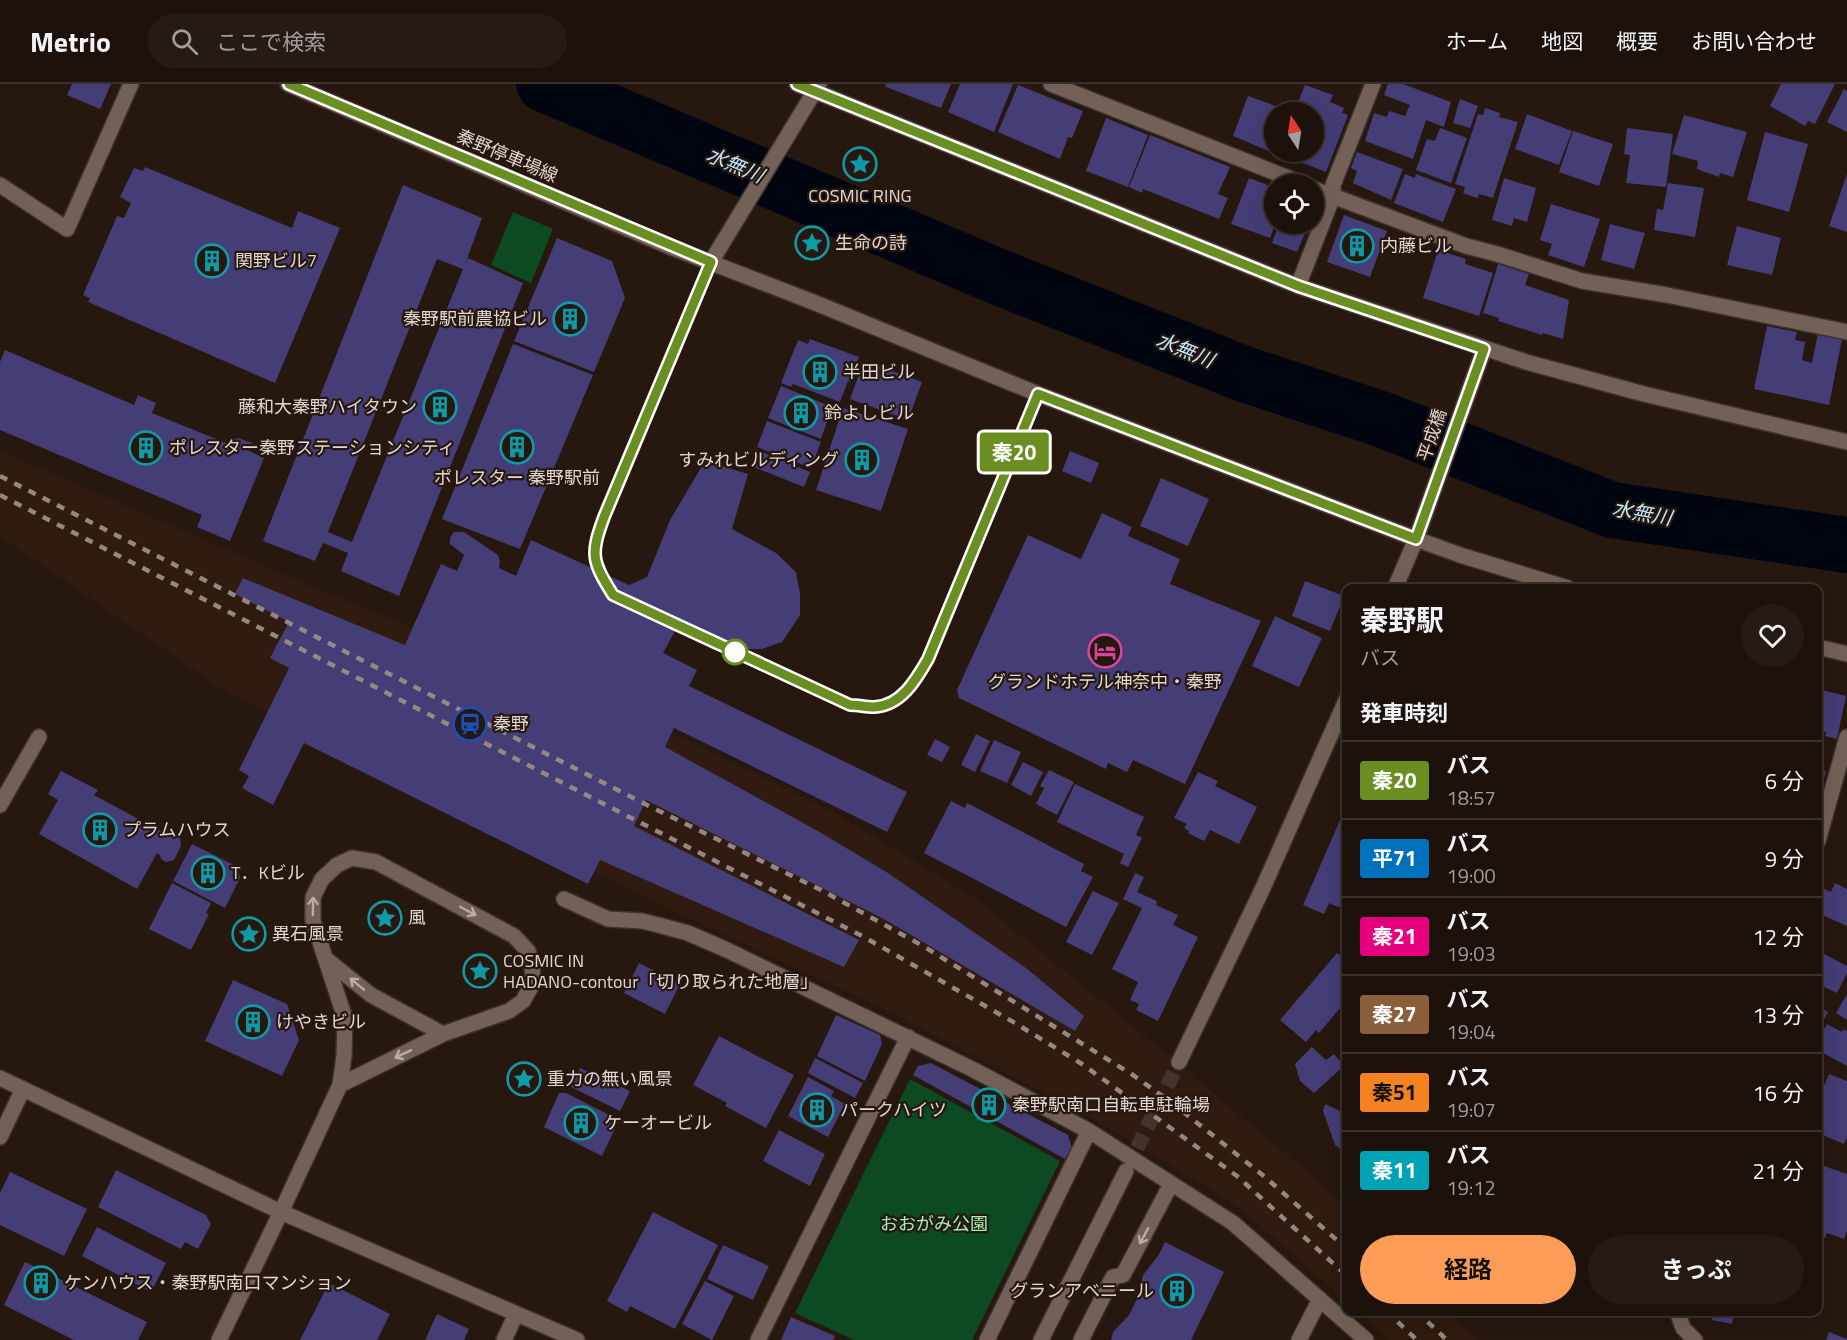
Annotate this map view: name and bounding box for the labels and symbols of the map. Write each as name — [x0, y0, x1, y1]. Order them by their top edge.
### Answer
north arrow — [1264, 102, 1324, 162]
street label: 秦野停車場線 — [452, 122, 562, 189]
water label: 水無川 — [702, 139, 771, 191]
place icon: COSMIC RING — [842, 146, 878, 182]
place label: COSMIC RING — [808, 182, 912, 209]
place icon: 生命の詩 — [794, 225, 830, 261]
building icon: 内藤ビル — [1339, 228, 1375, 264]
place label: 生命の詩 — [835, 229, 907, 256]
place label: 内藤ビル — [1380, 232, 1452, 259]
building icon: 関野ビル7 — [194, 243, 230, 279]
place label: 関野ビル7 — [235, 247, 317, 274]
building icon: 秦野駅前農協ビル — [552, 301, 588, 337]
place label: 秦野駅前農協ビル — [403, 305, 547, 332]
water label: 水無川 — [1152, 324, 1221, 376]
building icon: 半田ビル — [802, 354, 838, 390]
place label: 半田ビル — [843, 358, 915, 385]
building icon: 藤和大秦野ハイタウン — [422, 389, 458, 425]
place label: 藤和大秦野ハイタウン — [238, 393, 417, 420]
building icon: 鈴よしビル — [783, 395, 819, 431]
place label: 鈴よしビル — [824, 399, 914, 426]
street label: 平成橋 — [1410, 405, 1453, 465]
building icon: ポレスター 秦野駅前 — [499, 429, 535, 465]
building icon: ポレスター秦野ステーションシティ — [128, 430, 164, 466]
line badge: 秦20 — [980, 432, 1048, 472]
place label: ポレスター秦野ステーションシティ — [169, 434, 456, 461]
building icon: すみれビルディング — [844, 442, 880, 478]
place label: すみれビルディング — [678, 446, 839, 473]
place label: ポレスター 秦野駅前 — [434, 464, 600, 491]
water label: 水無川 — [1610, 492, 1676, 533]
hotel icon: グランドホテル神奈中・秦野 — [1087, 633, 1123, 669]
unlabelled marker — [722, 639, 748, 665]
place label: グランドホテル神奈中・秦野 — [988, 668, 1222, 695]
station icon: 秦野 — [452, 706, 488, 742]
place label: 秦野 — [493, 710, 529, 737]
building icon: プラムハウス — [82, 812, 118, 848]
place label: プラムハウス — [123, 816, 230, 843]
building icon: T．Kビル — [190, 855, 226, 891]
place label: T．Kビル — [231, 859, 305, 886]
one-way arrow — [308, 897, 319, 917]
place icon: 風 — [367, 900, 403, 936]
place label: 風 — [408, 904, 426, 931]
one-way arrow — [459, 905, 476, 917]
place icon: 異石風景 — [231, 916, 267, 952]
place label: 異石風景 — [272, 920, 344, 947]
place label: COSMIC IN HADANO-contour「切り取られた地層」 — [503, 947, 818, 995]
place icon: COSMIC IN HADANO-contour「切り取られた地層」 — [462, 953, 498, 989]
one-way arrow — [349, 977, 365, 990]
building icon: けやきビル — [235, 1004, 271, 1040]
place label: けやきビル — [276, 1008, 366, 1035]
one-way arrow — [394, 1048, 412, 1060]
place icon: 重力の無い風景 — [506, 1061, 542, 1097]
place label: 重力の無い風景 — [547, 1065, 673, 1092]
building icon: 秦野駅南口自転車駐輪場 — [971, 1087, 1007, 1123]
place label: 秦野駅南口自転車駐輪場 — [1012, 1091, 1210, 1118]
building icon: パークハイツ — [799, 1092, 835, 1128]
place label: パークハイツ — [840, 1096, 947, 1123]
building icon: ケーオービル — [563, 1105, 599, 1141]
place label: ケーオービル — [604, 1109, 712, 1136]
park label: おおがみ公園 — [880, 1210, 988, 1237]
one-way arrow — [1138, 1226, 1149, 1244]
building icon: ケンハウス・秦野駅南口マンション — [23, 1265, 59, 1301]
place label: ケンハウス・秦野駅南口マンション — [64, 1269, 351, 1296]
building icon: グランアベニール — [1159, 1273, 1195, 1309]
place label: グランアベニール — [1010, 1277, 1154, 1304]

